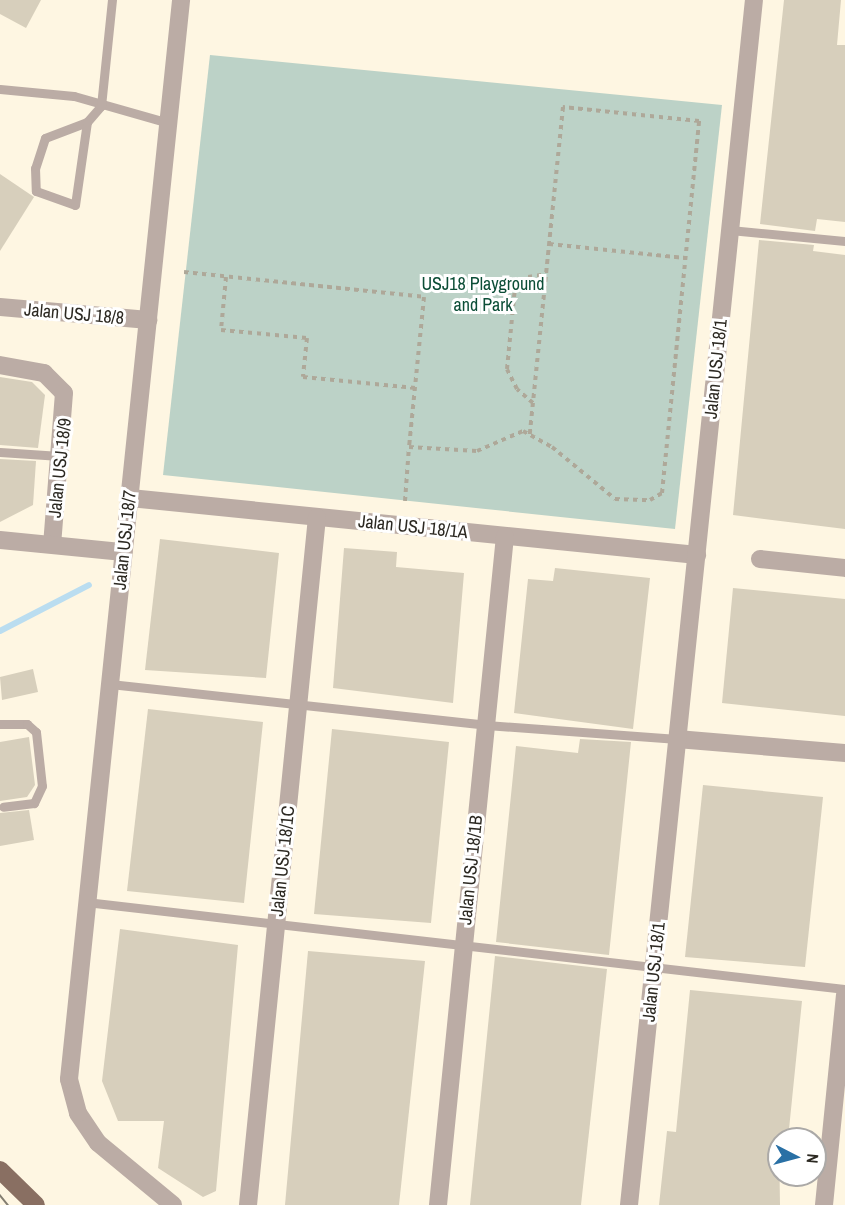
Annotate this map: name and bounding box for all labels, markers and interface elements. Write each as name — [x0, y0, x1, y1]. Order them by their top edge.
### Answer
park label: USJ18 Playground and Park — [421, 274, 545, 316]
street label: Jalan USJ 18/8 — [23, 299, 125, 329]
street label: Jalan USJ 18/1 — [700, 318, 732, 420]
street label: Jalan USJ 18/9 — [44, 417, 76, 519]
street label: Jalan USJ 18/7 — [109, 489, 141, 591]
street label: Jalan USJ 18/1A — [357, 511, 469, 543]
street label: Jalan USJ 18/1C — [266, 805, 300, 917]
street label: Jalan USJ 18/1B — [455, 814, 487, 926]
street label: Jalan USJ 18/1 — [638, 921, 670, 1023]
north arrow — [767, 1127, 827, 1187]
text: N — [801, 1153, 824, 1165]

